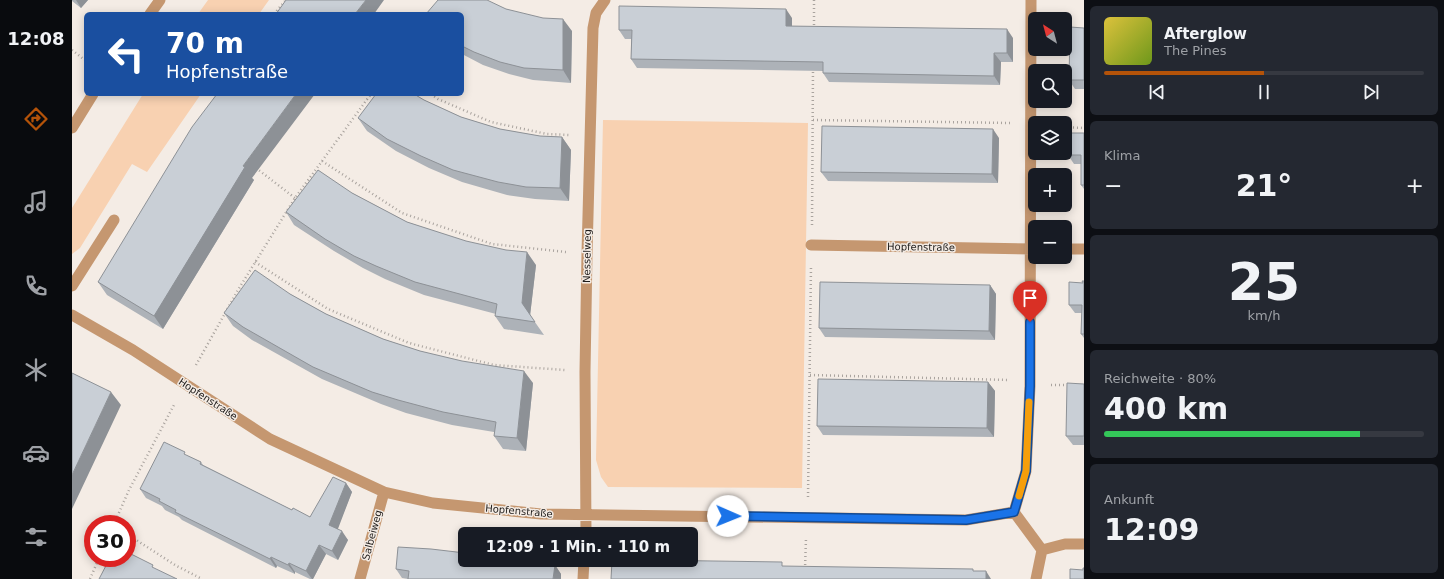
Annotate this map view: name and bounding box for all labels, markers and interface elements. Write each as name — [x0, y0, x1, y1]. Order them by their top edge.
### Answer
north arrow — [1028, 12, 1072, 56]
map controls — [1028, 12, 1072, 264]
text: Afterglow — [1164, 25, 1247, 43]
text: 70 m — [166, 27, 244, 60]
text: 12:08 — [7, 28, 65, 49]
icon: left — [100, 28, 152, 80]
text: The Pines — [1164, 43, 1227, 58]
text: Hopfenstraße — [166, 61, 288, 82]
button: search — [1028, 64, 1072, 108]
icon: previous — [1146, 81, 1168, 103]
icon: pause — [1253, 81, 1275, 103]
icon: next — [1360, 81, 1382, 103]
icon: directions — [22, 105, 50, 133]
button: layers — [1028, 116, 1072, 160]
text: Klima — [1104, 148, 1140, 163]
button: + — [1028, 168, 1072, 212]
text: 21° — [1236, 168, 1292, 203]
text: − — [1104, 173, 1122, 198]
text: + — [1406, 173, 1424, 198]
icon: music — [22, 188, 50, 216]
button: − — [1028, 220, 1072, 264]
street label: Nesselweg — [581, 229, 593, 283]
street label: Hopfenstraße — [887, 241, 955, 253]
text: 25 — [1228, 252, 1300, 312]
icon: phone — [22, 272, 50, 300]
pin — [1013, 281, 1047, 322]
icon: arrive — [1019, 287, 1041, 309]
text: km/h — [1248, 308, 1280, 323]
icon: climate — [22, 356, 50, 384]
text: Reichweite · 80% — [1104, 371, 1216, 386]
street label: Hopfenstraße — [177, 376, 239, 422]
text: 400 km — [1104, 391, 1228, 426]
icon: car — [22, 439, 50, 467]
text: Ankunft — [1104, 492, 1154, 507]
position arrow — [707, 495, 749, 537]
street label: Hopfenstraße — [485, 503, 553, 519]
street label: Salbeiweg — [360, 509, 384, 561]
text: 12:09 — [1104, 512, 1200, 547]
speed limit sign: 30 — [84, 515, 136, 567]
icon: filters — [22, 523, 50, 551]
text: 12:09 · 1 Min. · 110 m — [486, 538, 670, 556]

